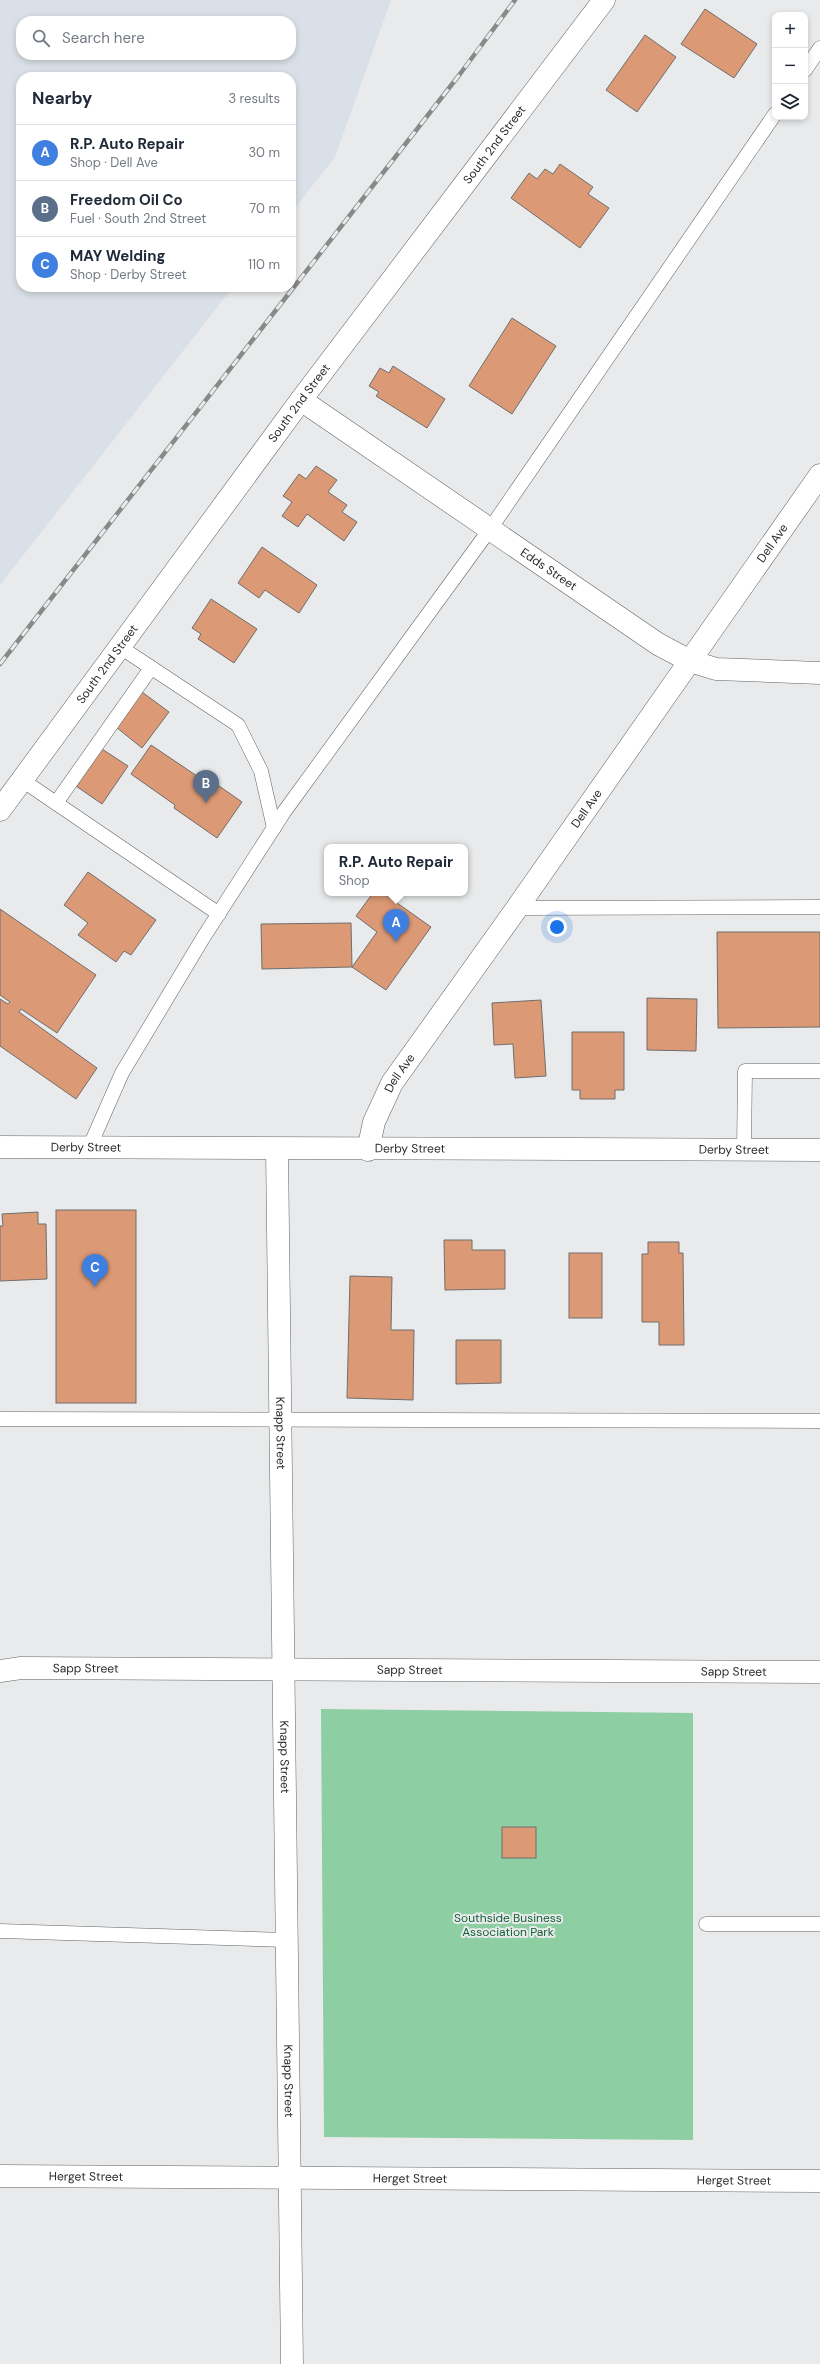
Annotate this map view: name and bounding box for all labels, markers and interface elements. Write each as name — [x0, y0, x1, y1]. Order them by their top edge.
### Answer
map controls — [772, 12, 808, 120]
button: + — [772, 12, 808, 48]
search box — [16, 16, 296, 60]
icon: search — [30, 27, 52, 49]
text: Search here — [62, 28, 145, 48]
button: − — [772, 48, 808, 84]
button: layers — [772, 84, 808, 120]
text: Nearby — [32, 87, 92, 109]
text: 3 results — [228, 90, 280, 107]
street label: South 2nd Street — [460, 102, 530, 187]
text: R.P. Auto Repair — [70, 134, 184, 154]
text: A — [40, 144, 50, 161]
text: 30 m — [248, 144, 280, 161]
text: Shop · Dell Ave — [70, 154, 158, 171]
text: Freedom Oil Co — [70, 190, 183, 210]
text: B — [41, 200, 49, 217]
text: 70 m — [249, 200, 280, 217]
text: Fuel · South 2nd Street — [70, 210, 206, 227]
text: MAY Welding — [70, 246, 165, 266]
text: C — [40, 256, 50, 273]
text: 110 m — [248, 256, 280, 273]
text: Shop · Derby Street — [70, 266, 187, 283]
street label: South 2nd Street — [264, 360, 334, 446]
street label: Dell Ave — [753, 520, 792, 566]
street label: Edds Street — [517, 544, 580, 594]
street label: South 2nd Street — [73, 621, 142, 707]
pin: B — [193, 770, 219, 803]
street label: Dell Ave — [567, 786, 606, 831]
popup — [324, 844, 468, 896]
text: R.P. Auto Repair — [339, 852, 453, 872]
text: Shop — [339, 872, 370, 889]
pin: A — [383, 909, 409, 942]
your location — [547, 917, 567, 937]
street label: Dell Ave — [381, 1050, 419, 1095]
street label: Derby Street — [51, 1139, 122, 1155]
street label: Derby Street — [375, 1140, 446, 1157]
street label: Derby Street — [699, 1142, 770, 1158]
pin: C — [82, 1254, 108, 1287]
street label: Knapp Street — [272, 1397, 289, 1470]
street label: Sapp Street — [53, 1660, 119, 1676]
street label: Sapp Street — [377, 1662, 443, 1678]
street label: Sapp Street — [701, 1663, 767, 1680]
street label: Knapp Street — [276, 1720, 293, 1794]
park label: Southside Business Association Park — [454, 1910, 562, 1940]
street label: Knapp Street — [280, 2044, 297, 2118]
street label: Herget Street — [49, 2168, 124, 2185]
street label: Herget Street — [373, 2170, 448, 2187]
street label: Herget Street — [697, 2172, 772, 2189]

